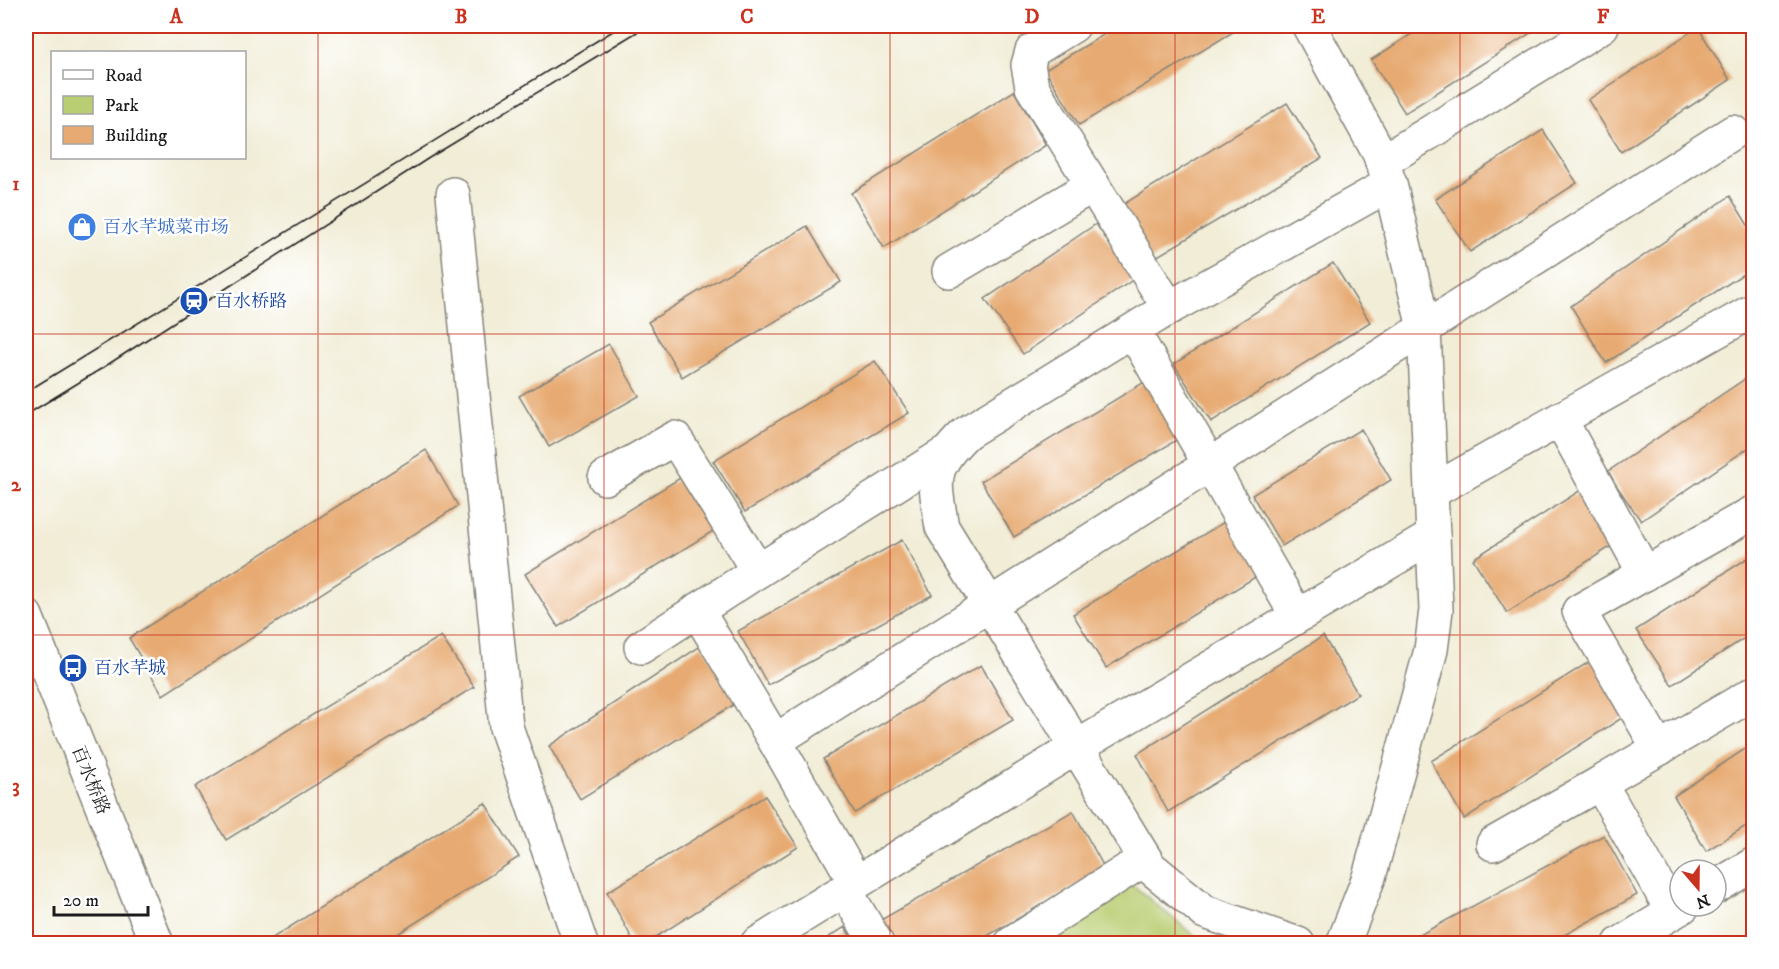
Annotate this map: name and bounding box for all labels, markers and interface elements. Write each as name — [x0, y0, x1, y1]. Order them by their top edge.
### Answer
text: A — [169, 5, 184, 30]
text: B — [455, 5, 467, 30]
text: C — [740, 5, 754, 30]
text: D — [1025, 5, 1040, 30]
text: E — [1311, 5, 1325, 30]
text: F — [1597, 5, 1610, 30]
legend — [51, 51, 246, 159]
text: Road — [105, 65, 142, 87]
text: Park — [105, 95, 139, 117]
text: Building — [105, 125, 167, 147]
text: 1 — [12, 172, 20, 197]
shop icon: 百水芊城菜市场 — [66, 211, 98, 243]
place label: 百水芊城菜市场 — [103, 217, 229, 239]
station icon: 百水桥路 — [178, 285, 210, 317]
place label: 百水桥路 — [215, 291, 287, 313]
text: 2 — [11, 473, 22, 498]
bus stop icon: 百水芊城 — [57, 652, 89, 684]
place label: 百水芊城 — [94, 658, 166, 680]
street label: 百水桥路 — [66, 743, 114, 818]
text: 3 — [12, 774, 20, 799]
north arrow — [1668, 858, 1728, 918]
scale bar — [54, 879, 148, 917]
text: 20 m — [63, 890, 99, 912]
text: N — [1693, 890, 1712, 913]

